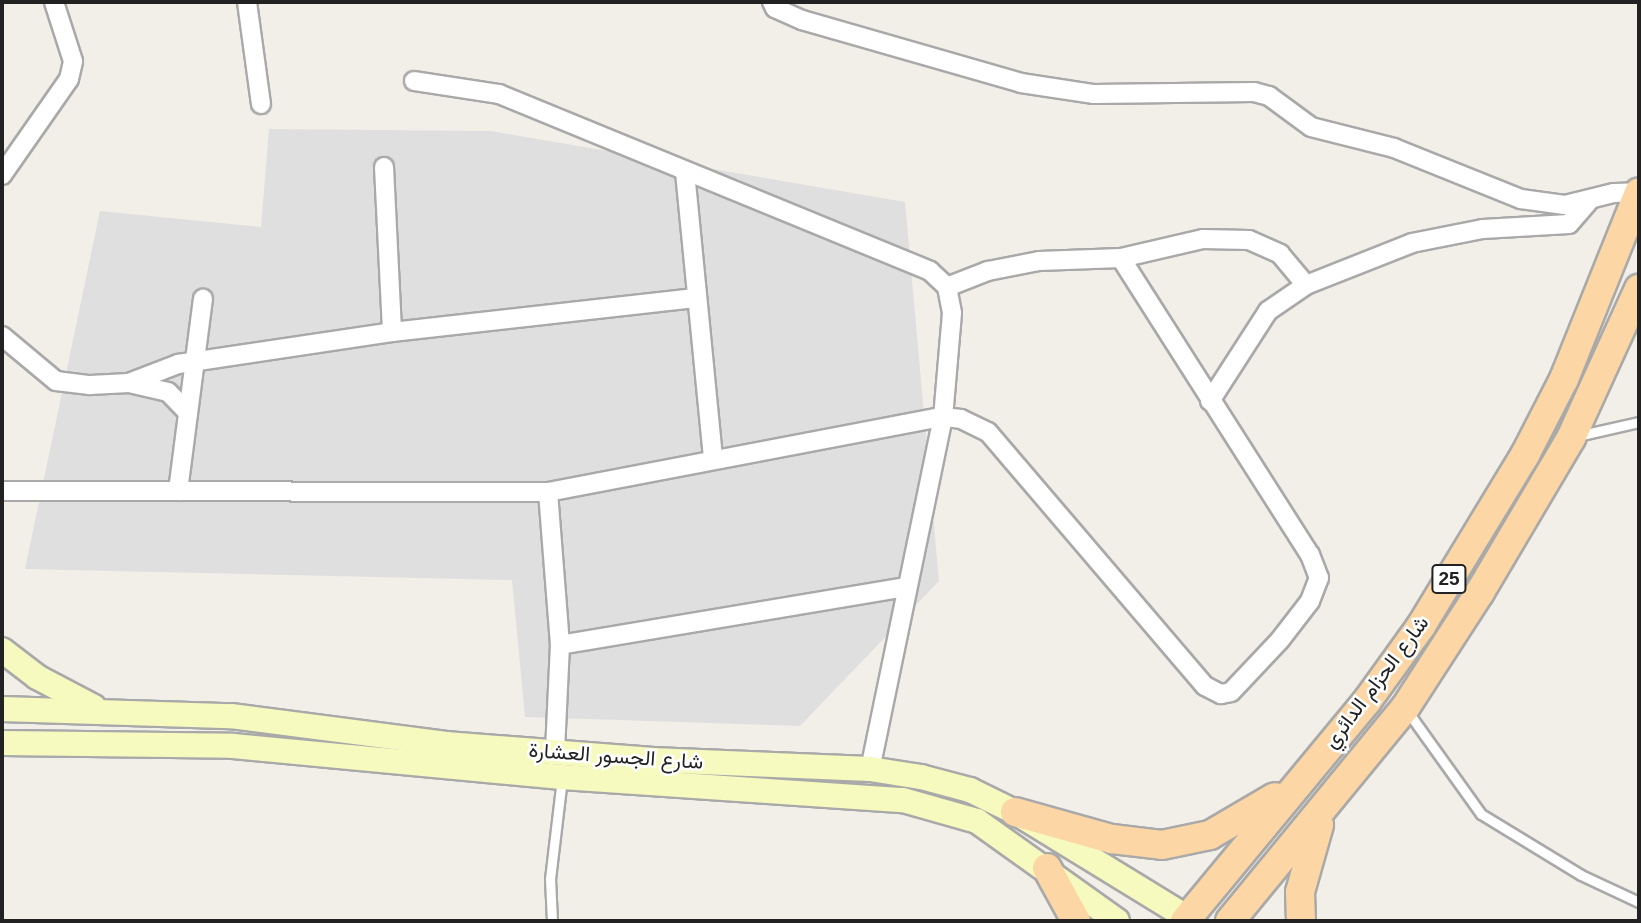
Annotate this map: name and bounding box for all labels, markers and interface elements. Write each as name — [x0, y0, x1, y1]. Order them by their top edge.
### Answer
road number: 25 — [1430, 564, 1468, 594]
street label: شارع الحزام الدائري — [1318, 611, 1434, 753]
street label: شارع الجسور العشارة — [528, 737, 704, 775]

